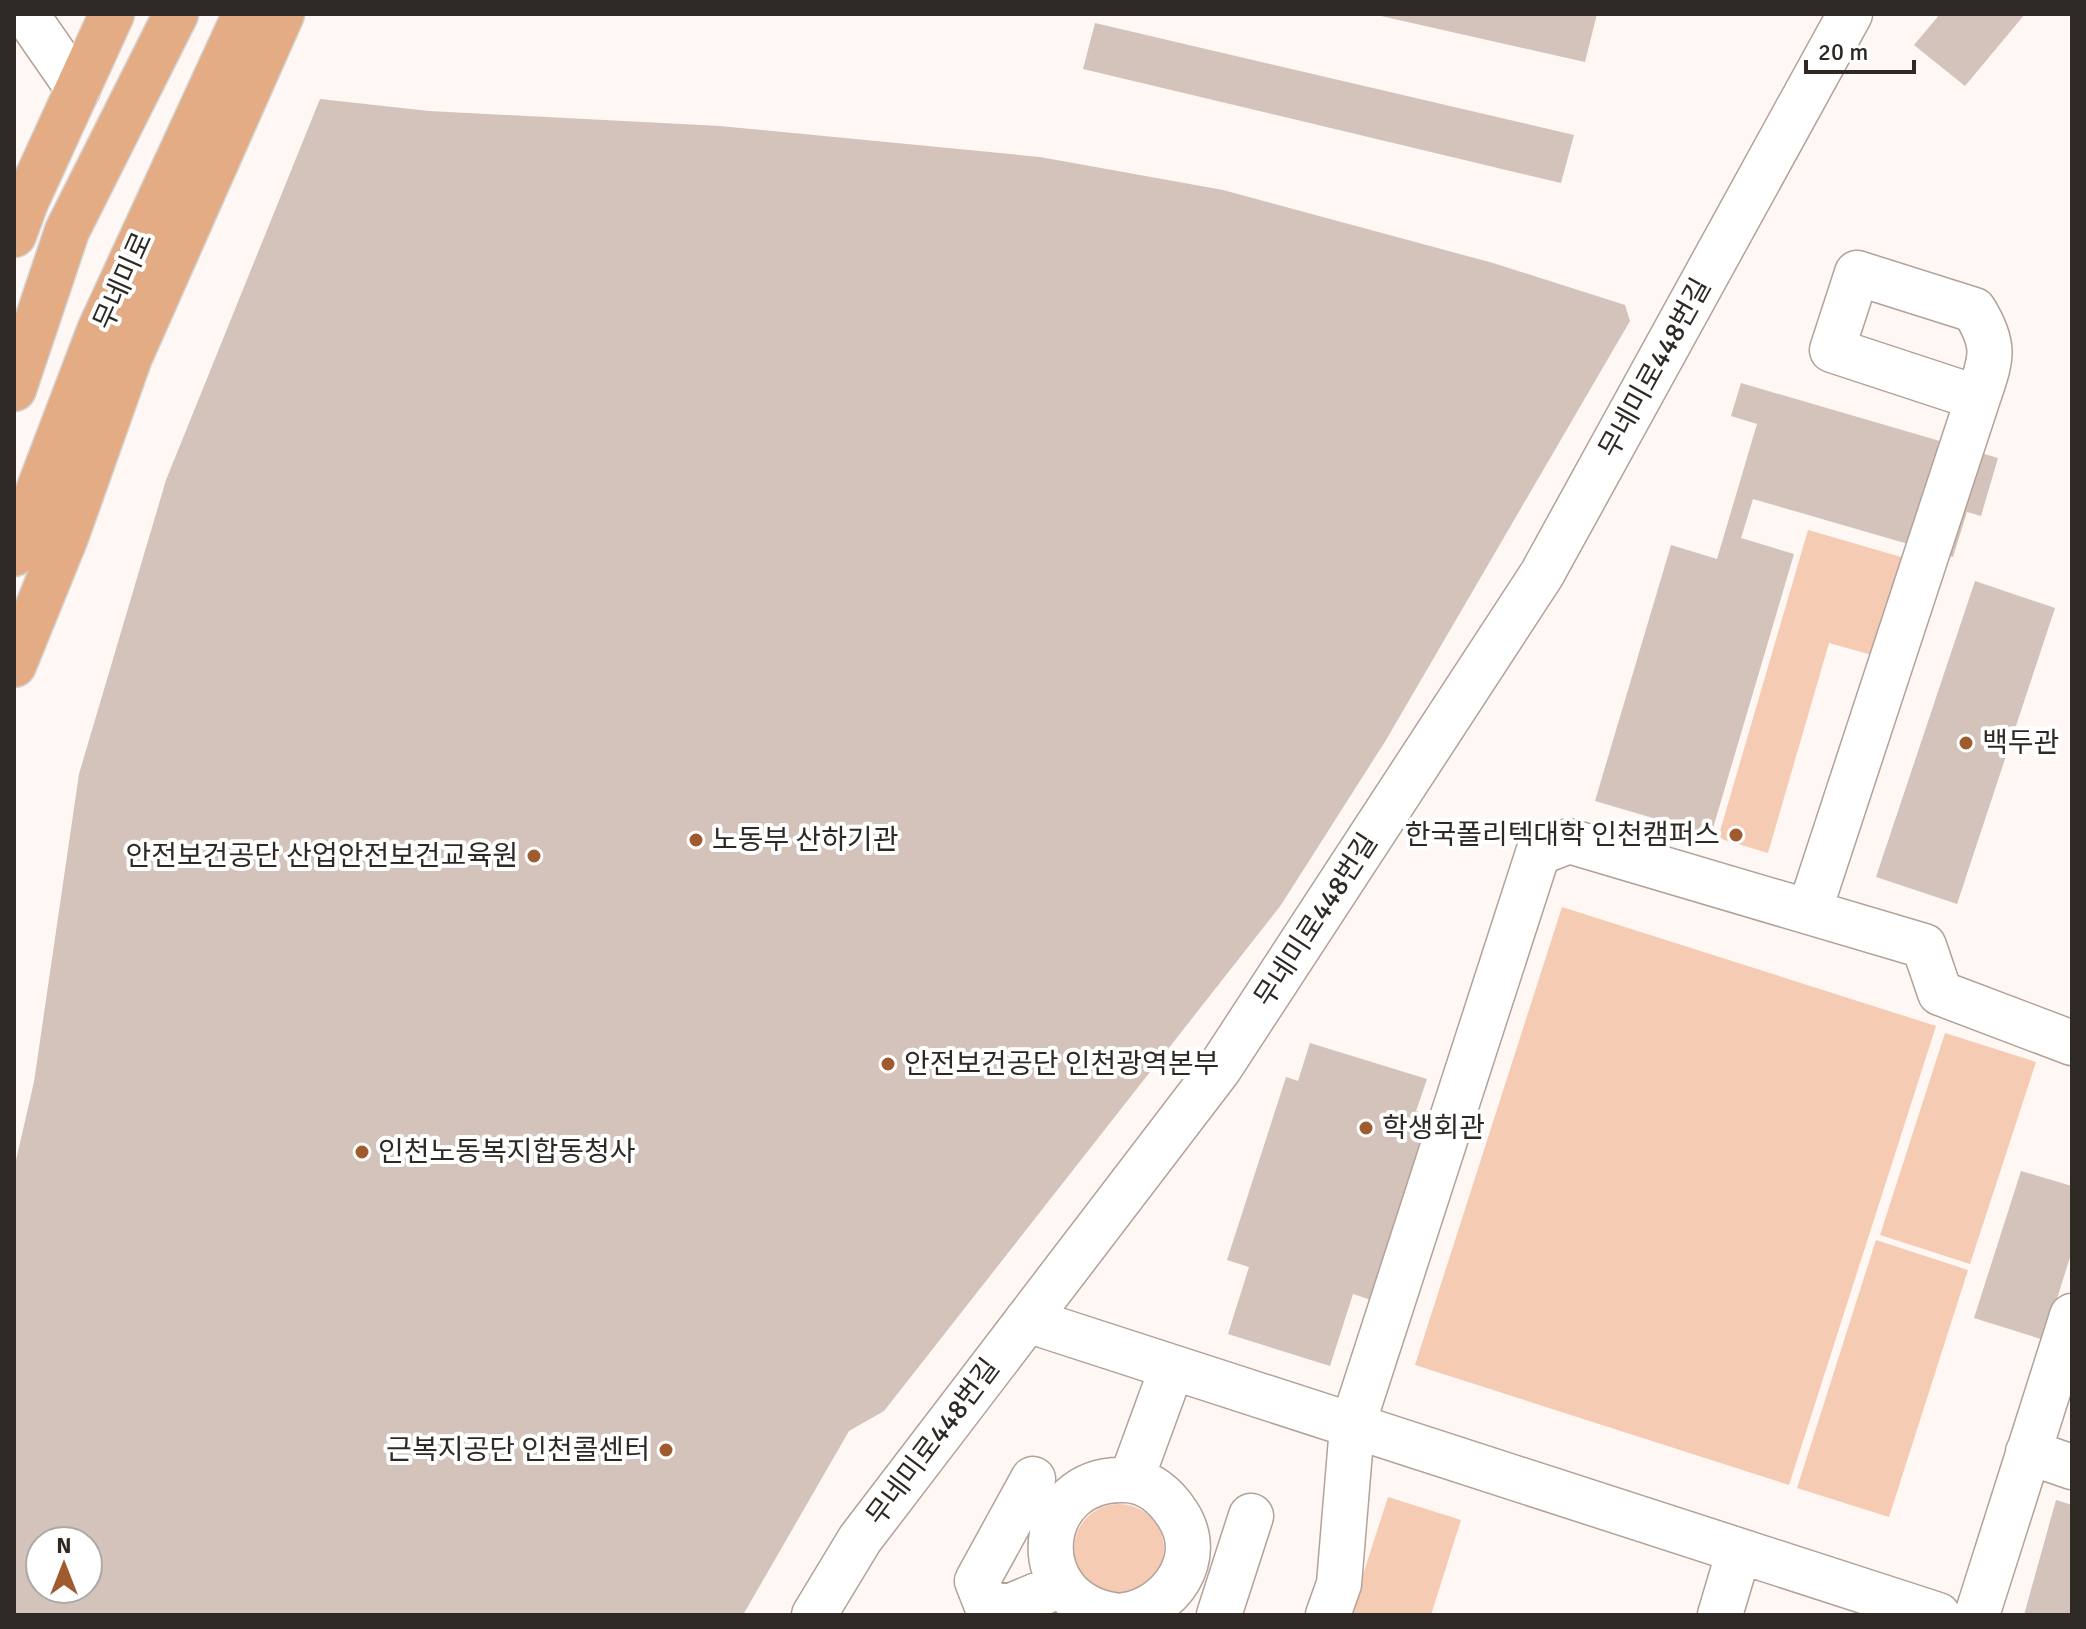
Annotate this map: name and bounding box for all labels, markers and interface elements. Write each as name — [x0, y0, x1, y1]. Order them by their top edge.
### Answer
scale bar — [1806, 24, 1914, 74]
text: 20 m — [1818, 37, 1868, 67]
street label: 무네미로 — [87, 227, 159, 335]
street label: 무네미로448번길 — [1592, 272, 1718, 464]
place label: 백두관 — [1982, 726, 2059, 760]
marker: 백두관 — [1957, 734, 1975, 752]
place label: 한국폴리텍대학 인천캠퍼스 — [1405, 818, 1720, 852]
place label: 노동부 산하기관 — [712, 823, 898, 857]
marker: 한국폴리텍대학 인천캠퍼스 — [1727, 826, 1745, 844]
street label: 무네미로448번길 — [1247, 827, 1385, 1013]
marker: 노동부 산하기관 — [687, 831, 705, 849]
place label: 안전보건공단 산업안전보건교육원 — [125, 839, 518, 873]
marker: 안전보건공단 산업안전보건교육원 — [525, 847, 543, 865]
place label: 안전보건공단 인천광역본부 — [904, 1047, 1219, 1081]
marker: 안전보건공단 인천광역본부 — [879, 1055, 897, 1073]
place label: 학생회관 — [1382, 1111, 1485, 1145]
marker: 학생회관 — [1357, 1119, 1375, 1137]
place label: 인천노동복지합동청사 — [378, 1135, 636, 1169]
marker: 인천노동복지합동청사 — [353, 1143, 371, 1161]
street label: 무네미로448번길 — [859, 1352, 1007, 1532]
place label: 근복지공단 인천콜센터 — [386, 1433, 650, 1467]
marker: 근복지공단 인천콜센터 — [657, 1441, 675, 1459]
north arrow — [24, 1525, 104, 1605]
text: N — [56, 1532, 72, 1559]

